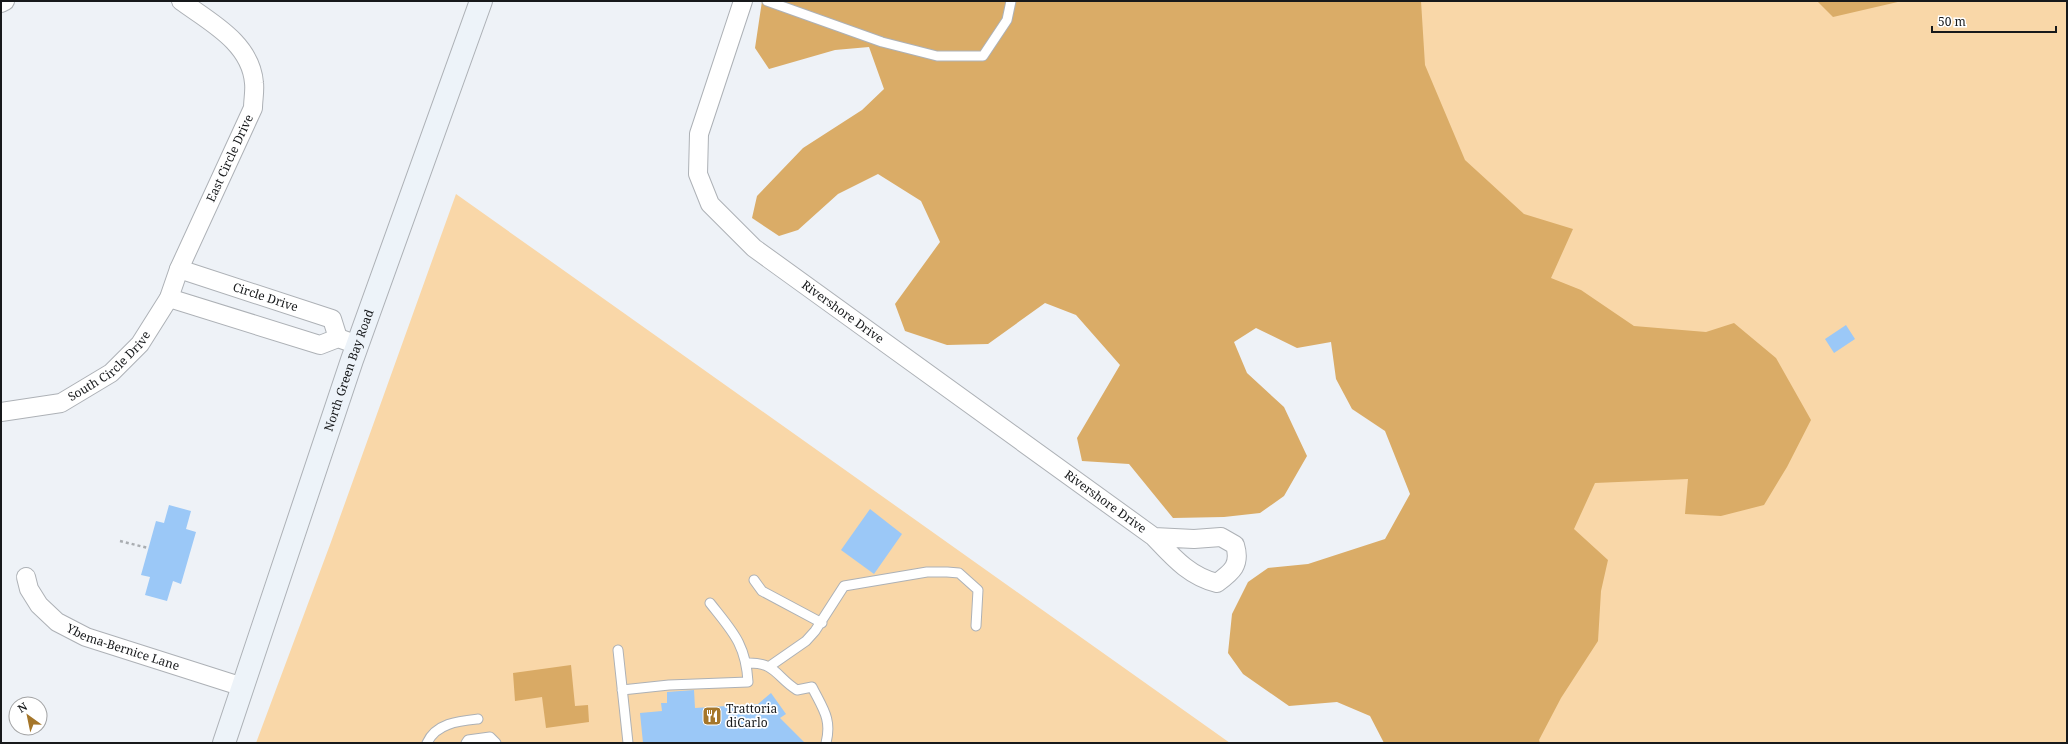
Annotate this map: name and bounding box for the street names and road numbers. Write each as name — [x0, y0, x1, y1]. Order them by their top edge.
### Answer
street label: East Circle Drive — [202, 111, 257, 205]
street label: Rivershore Drive — [798, 276, 887, 347]
street label: Circle Drive — [231, 278, 300, 315]
street label: North Green Bay Road — [320, 306, 378, 433]
street label: South Circle Drive — [64, 327, 154, 405]
street label: Rivershore Drive — [1061, 466, 1150, 537]
street label: Ybema-Bernice Lane — [63, 619, 182, 674]

